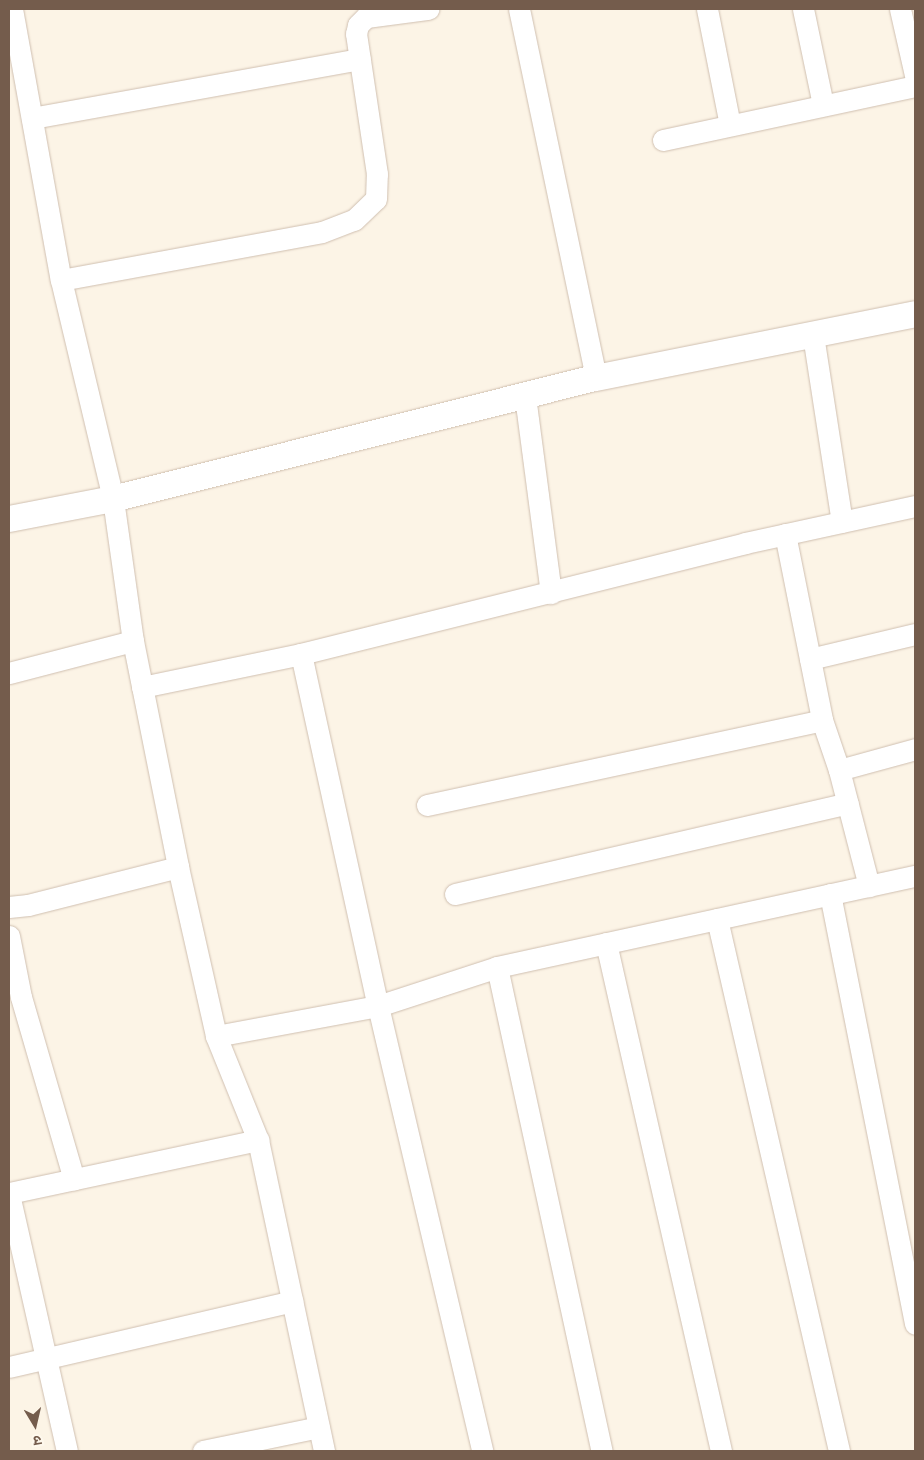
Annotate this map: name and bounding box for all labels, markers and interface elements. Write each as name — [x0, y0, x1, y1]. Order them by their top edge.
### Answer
north arrow — [10, 1400, 60, 1450]
text: उ — [32, 1431, 43, 1449]

